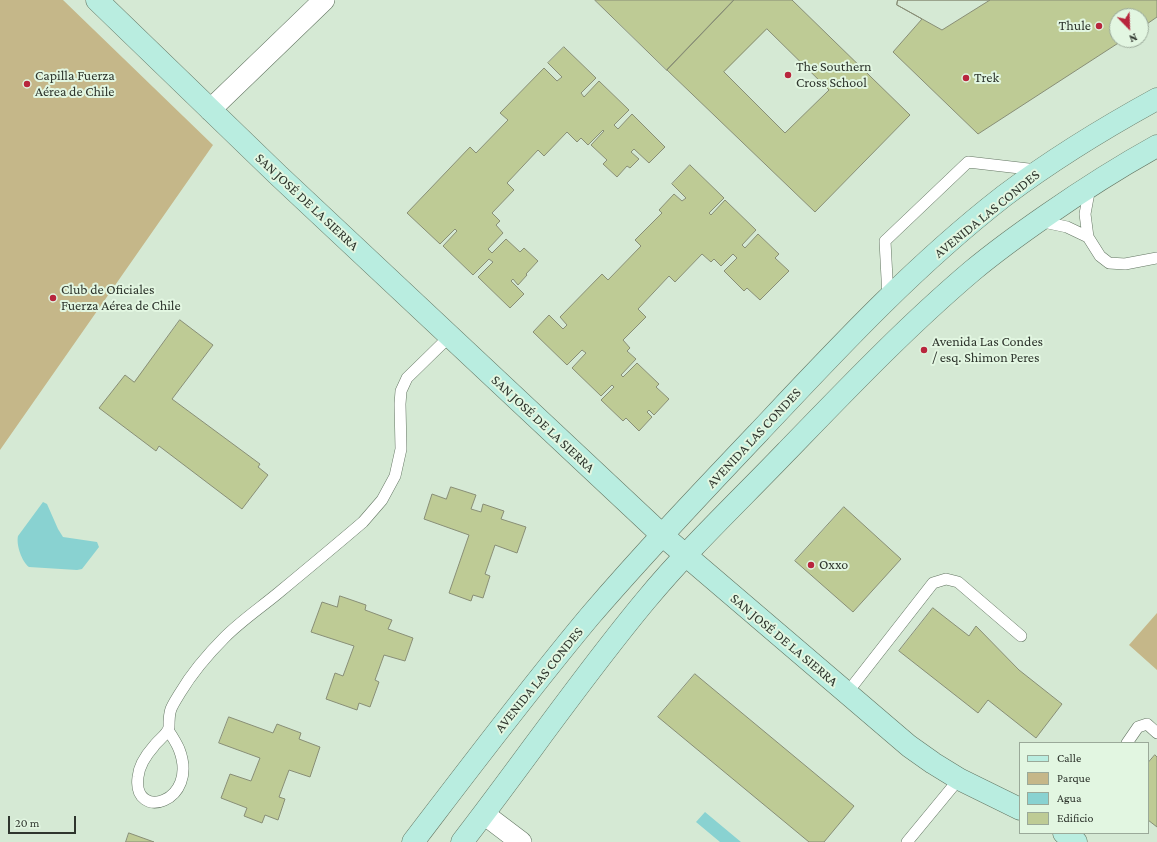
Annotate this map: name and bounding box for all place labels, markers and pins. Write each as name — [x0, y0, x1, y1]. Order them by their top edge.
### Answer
place label: Thule — [1059, 18, 1091, 34]
marker: Thule — [1094, 21, 1104, 31]
place label: The Southern Cross School — [796, 59, 872, 92]
place label: Capilla Fuerza Aérea de Chile — [35, 68, 115, 100]
marker: The Southern Cross School — [783, 70, 793, 80]
place label: Trek — [974, 70, 999, 86]
marker: Trek — [961, 73, 971, 83]
marker: Capilla Fuerza Aérea de Chile — [22, 79, 32, 89]
place label: Club de Oficiales Fuerza Aérea de Chile — [61, 282, 181, 314]
marker: Club de Oficiales Fuerza Aérea de Chile — [48, 293, 58, 303]
place label: Avenida Las Condes / esq. Shimon Peres — [932, 334, 1043, 366]
marker: Avenida Las Condes / esq. Shimon Peres — [919, 345, 929, 355]
place label: Oxxo — [819, 557, 848, 573]
marker: Oxxo — [806, 560, 816, 570]

